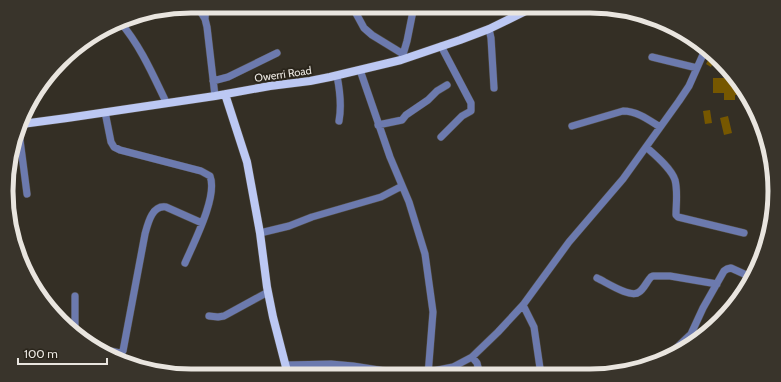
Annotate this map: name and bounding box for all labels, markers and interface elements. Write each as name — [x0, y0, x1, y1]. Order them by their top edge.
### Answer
street label: Owerri Road — [253, 63, 313, 85]
scale bar — [18, 340, 107, 366]
text: 100 m — [24, 346, 58, 361]

